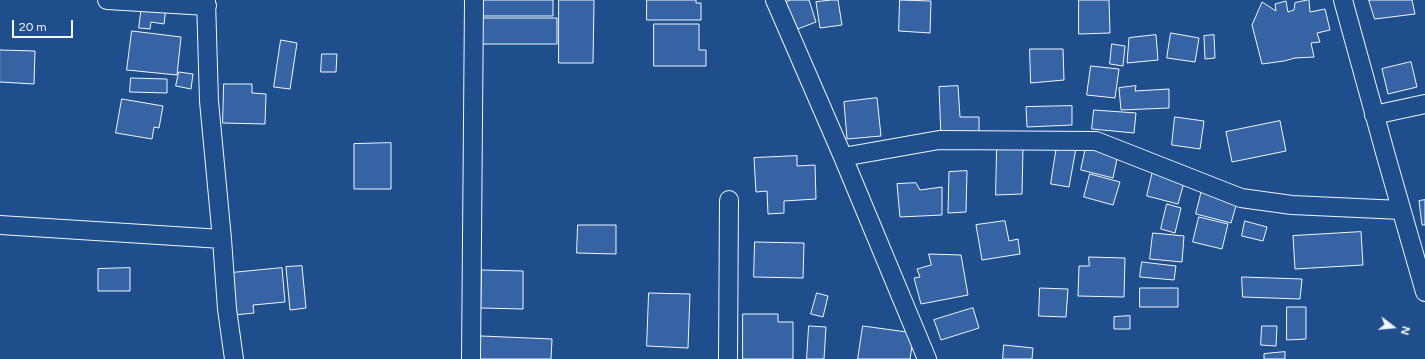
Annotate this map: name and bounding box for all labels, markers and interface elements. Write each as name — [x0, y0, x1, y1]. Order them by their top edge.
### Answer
scale bar — [14, 12, 75, 38]
text: 20 m — [19, 20, 47, 34]
north arrow — [1373, 307, 1413, 347]
text: N — [1398, 325, 1412, 336]

